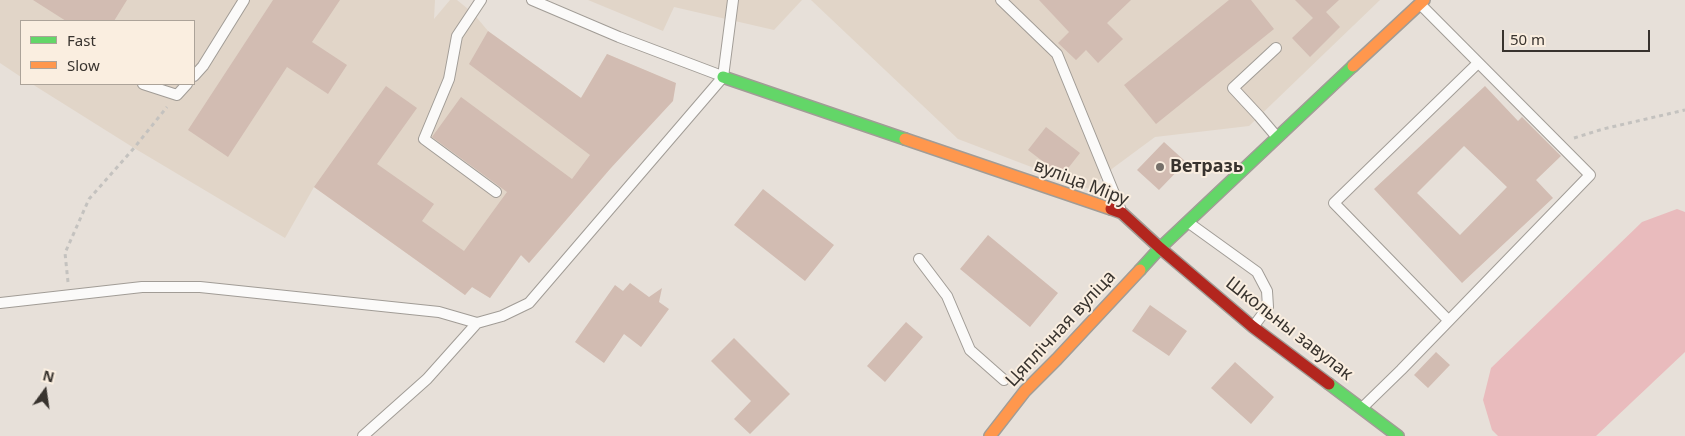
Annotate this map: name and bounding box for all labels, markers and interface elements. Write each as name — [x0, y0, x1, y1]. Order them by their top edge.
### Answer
legend — [20, 20, 195, 85]
scale bar — [1505, 20, 1652, 52]
text: 50 m — [1510, 29, 1545, 49]
text: Fast — [67, 30, 96, 50]
text: Slow — [67, 55, 100, 75]
street label: вуліца Міру — [1031, 155, 1131, 211]
place label: Ветразь — [1170, 156, 1243, 178]
marker: Ветразь — [1154, 161, 1166, 173]
street label: Цяплічная вуліца — [1002, 266, 1120, 392]
street label: Школьны завулак — [1221, 273, 1357, 385]
text: N — [41, 365, 57, 387]
north arrow — [20, 366, 70, 416]

